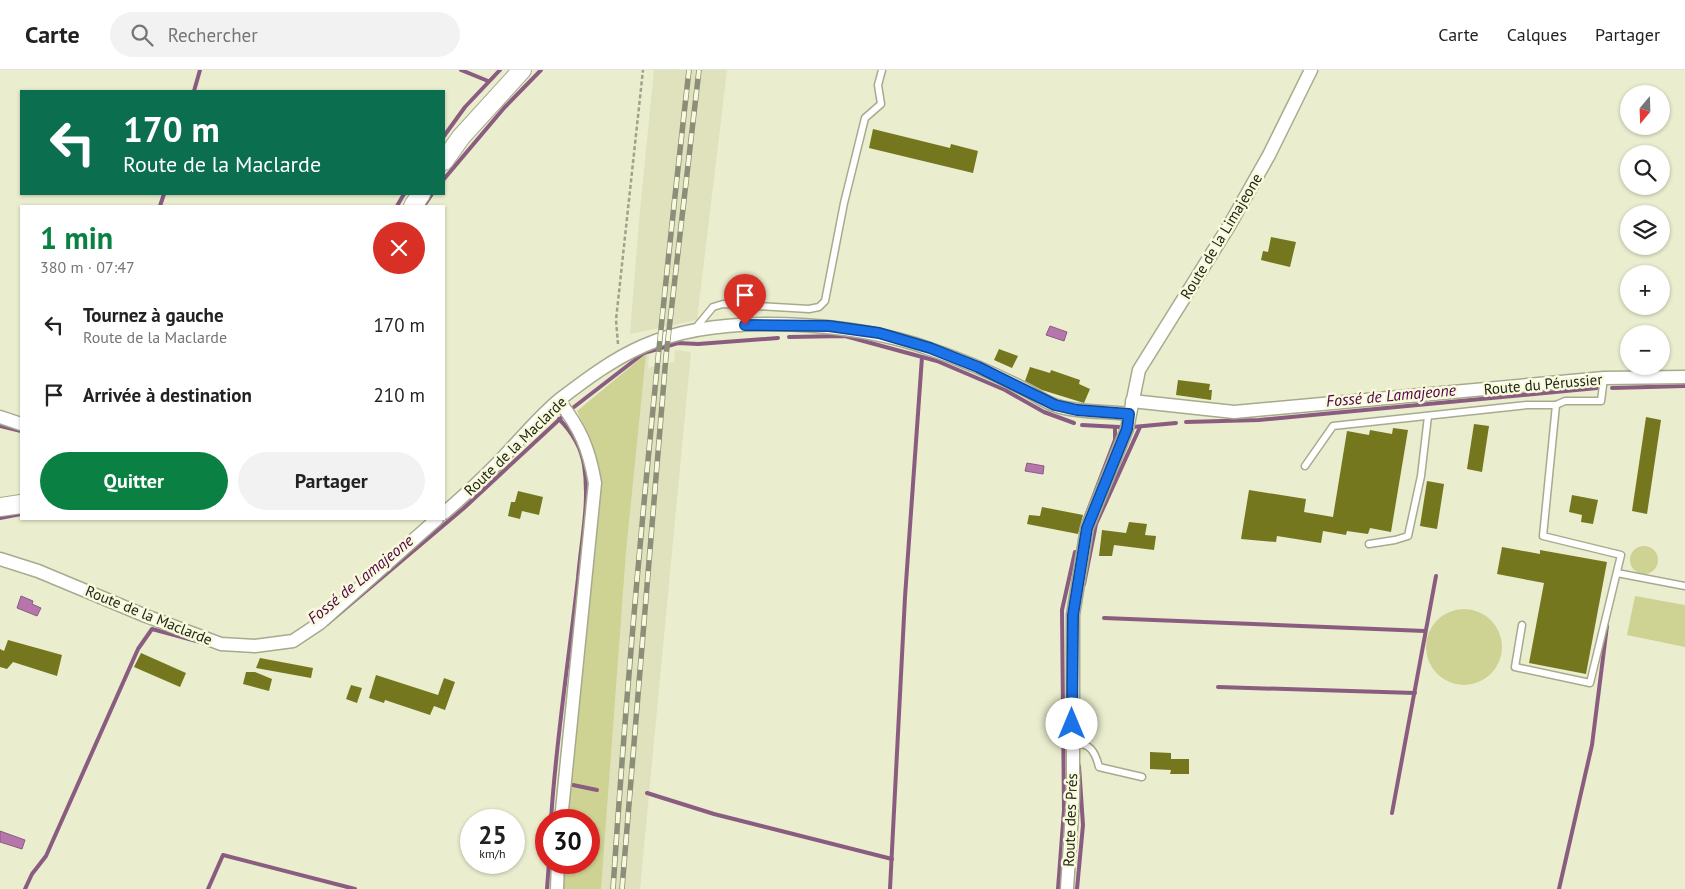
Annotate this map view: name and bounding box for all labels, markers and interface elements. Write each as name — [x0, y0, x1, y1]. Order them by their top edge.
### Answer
search box — [110, 12, 460, 57]
text: Carte — [25, 19, 80, 50]
icon: search — [128, 21, 156, 49]
text: Rechercher — [168, 23, 258, 47]
text: Carte — [1438, 23, 1479, 46]
text: Calques — [1507, 23, 1567, 46]
text: Partager — [1595, 23, 1660, 46]
north arrow — [1620, 85, 1670, 135]
map controls — [1620, 85, 1670, 375]
text: 170 m — [123, 106, 220, 152]
icon: left — [40, 110, 105, 175]
button: search — [1620, 145, 1670, 195]
text: Route de la Maclarde — [123, 150, 321, 178]
street label: Route de la Limajeone — [1176, 170, 1266, 302]
button: layers — [1620, 205, 1670, 255]
text: 1 min — [40, 218, 113, 257]
button: close — [373, 222, 425, 274]
text: 380 m · 07:47 — [40, 257, 135, 277]
button: + — [1620, 265, 1670, 315]
pin — [724, 274, 766, 325]
icon: arrive — [731, 281, 759, 309]
text: Tournez à gauche — [83, 303, 224, 327]
icon: left — [40, 311, 68, 339]
text: 170 m — [373, 313, 425, 337]
button: − — [1620, 325, 1670, 375]
text: Route de la Maclarde — [83, 327, 227, 347]
street label: Route du Pérussier — [1483, 369, 1603, 399]
water label: Fossé de Lamajeone — [1325, 379, 1457, 411]
icon: arrive — [40, 381, 68, 409]
text: Arrivée à destination — [83, 383, 252, 407]
text: 210 m — [373, 383, 425, 407]
street label: Route de la Maclarde — [460, 392, 570, 500]
button: Quitter — [40, 452, 228, 510]
button: Partager — [238, 452, 425, 510]
water label: Fossé de Lamajeone — [303, 530, 417, 628]
street label: Route de la Maclarde — [83, 581, 215, 649]
position arrow — [1045, 697, 1097, 749]
street label: Route des Prés — [1059, 773, 1081, 867]
speed limit sign: 30 — [535, 809, 600, 874]
text: 25 — [478, 819, 507, 851]
text: km/h — [479, 846, 506, 861]

